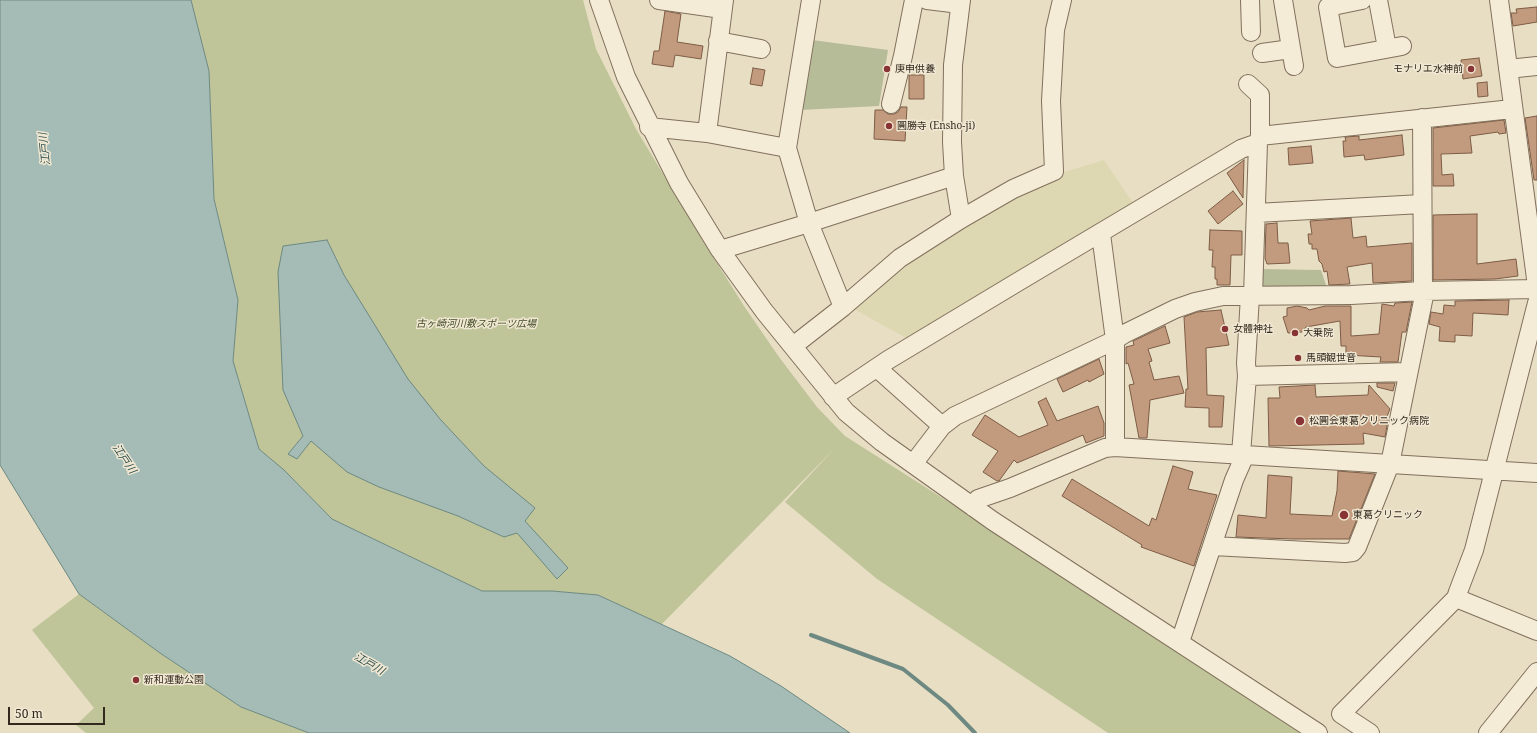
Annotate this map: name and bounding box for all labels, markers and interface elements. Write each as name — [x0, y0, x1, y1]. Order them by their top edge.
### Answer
place label: 庚申供養 — [895, 63, 935, 75]
place label: モナリエ水神前 — [1393, 63, 1463, 75]
marker: 庚申供養 — [882, 64, 892, 74]
marker: モナリエ水神前 — [1466, 64, 1476, 74]
place label: 圓勝寺 (Ensho-ji) — [897, 120, 975, 132]
marker: 圓勝寺 (Ensho-ji) — [884, 121, 894, 131]
water label: 江戸川 — [37, 132, 53, 166]
park label: 古ヶ崎河川敷スポーツ広場 — [416, 318, 536, 330]
place label: 女體神社 — [1233, 323, 1273, 335]
marker: 女體神社 — [1220, 324, 1230, 334]
place label: 大乗院 — [1303, 327, 1333, 339]
marker: 大乗院 — [1290, 328, 1300, 338]
place label: 馬頭観世音 — [1306, 352, 1356, 364]
marker: 馬頭観世音 — [1293, 353, 1303, 363]
marker: 松圓会東葛クリニック病院 — [1294, 415, 1306, 427]
place label: 松圓会東葛クリニック病院 — [1309, 415, 1429, 427]
water label: 江戸川 — [109, 442, 139, 476]
marker: 東葛クリニック — [1338, 509, 1350, 521]
place label: 東葛クリニック — [1353, 509, 1423, 521]
water label: 江戸川 — [351, 650, 387, 678]
place label: 新和運動公園 — [144, 674, 204, 686]
marker: 新和運動公園 — [131, 675, 141, 685]
scale bar — [10, 699, 107, 725]
text: 50 m — [15, 705, 43, 722]

